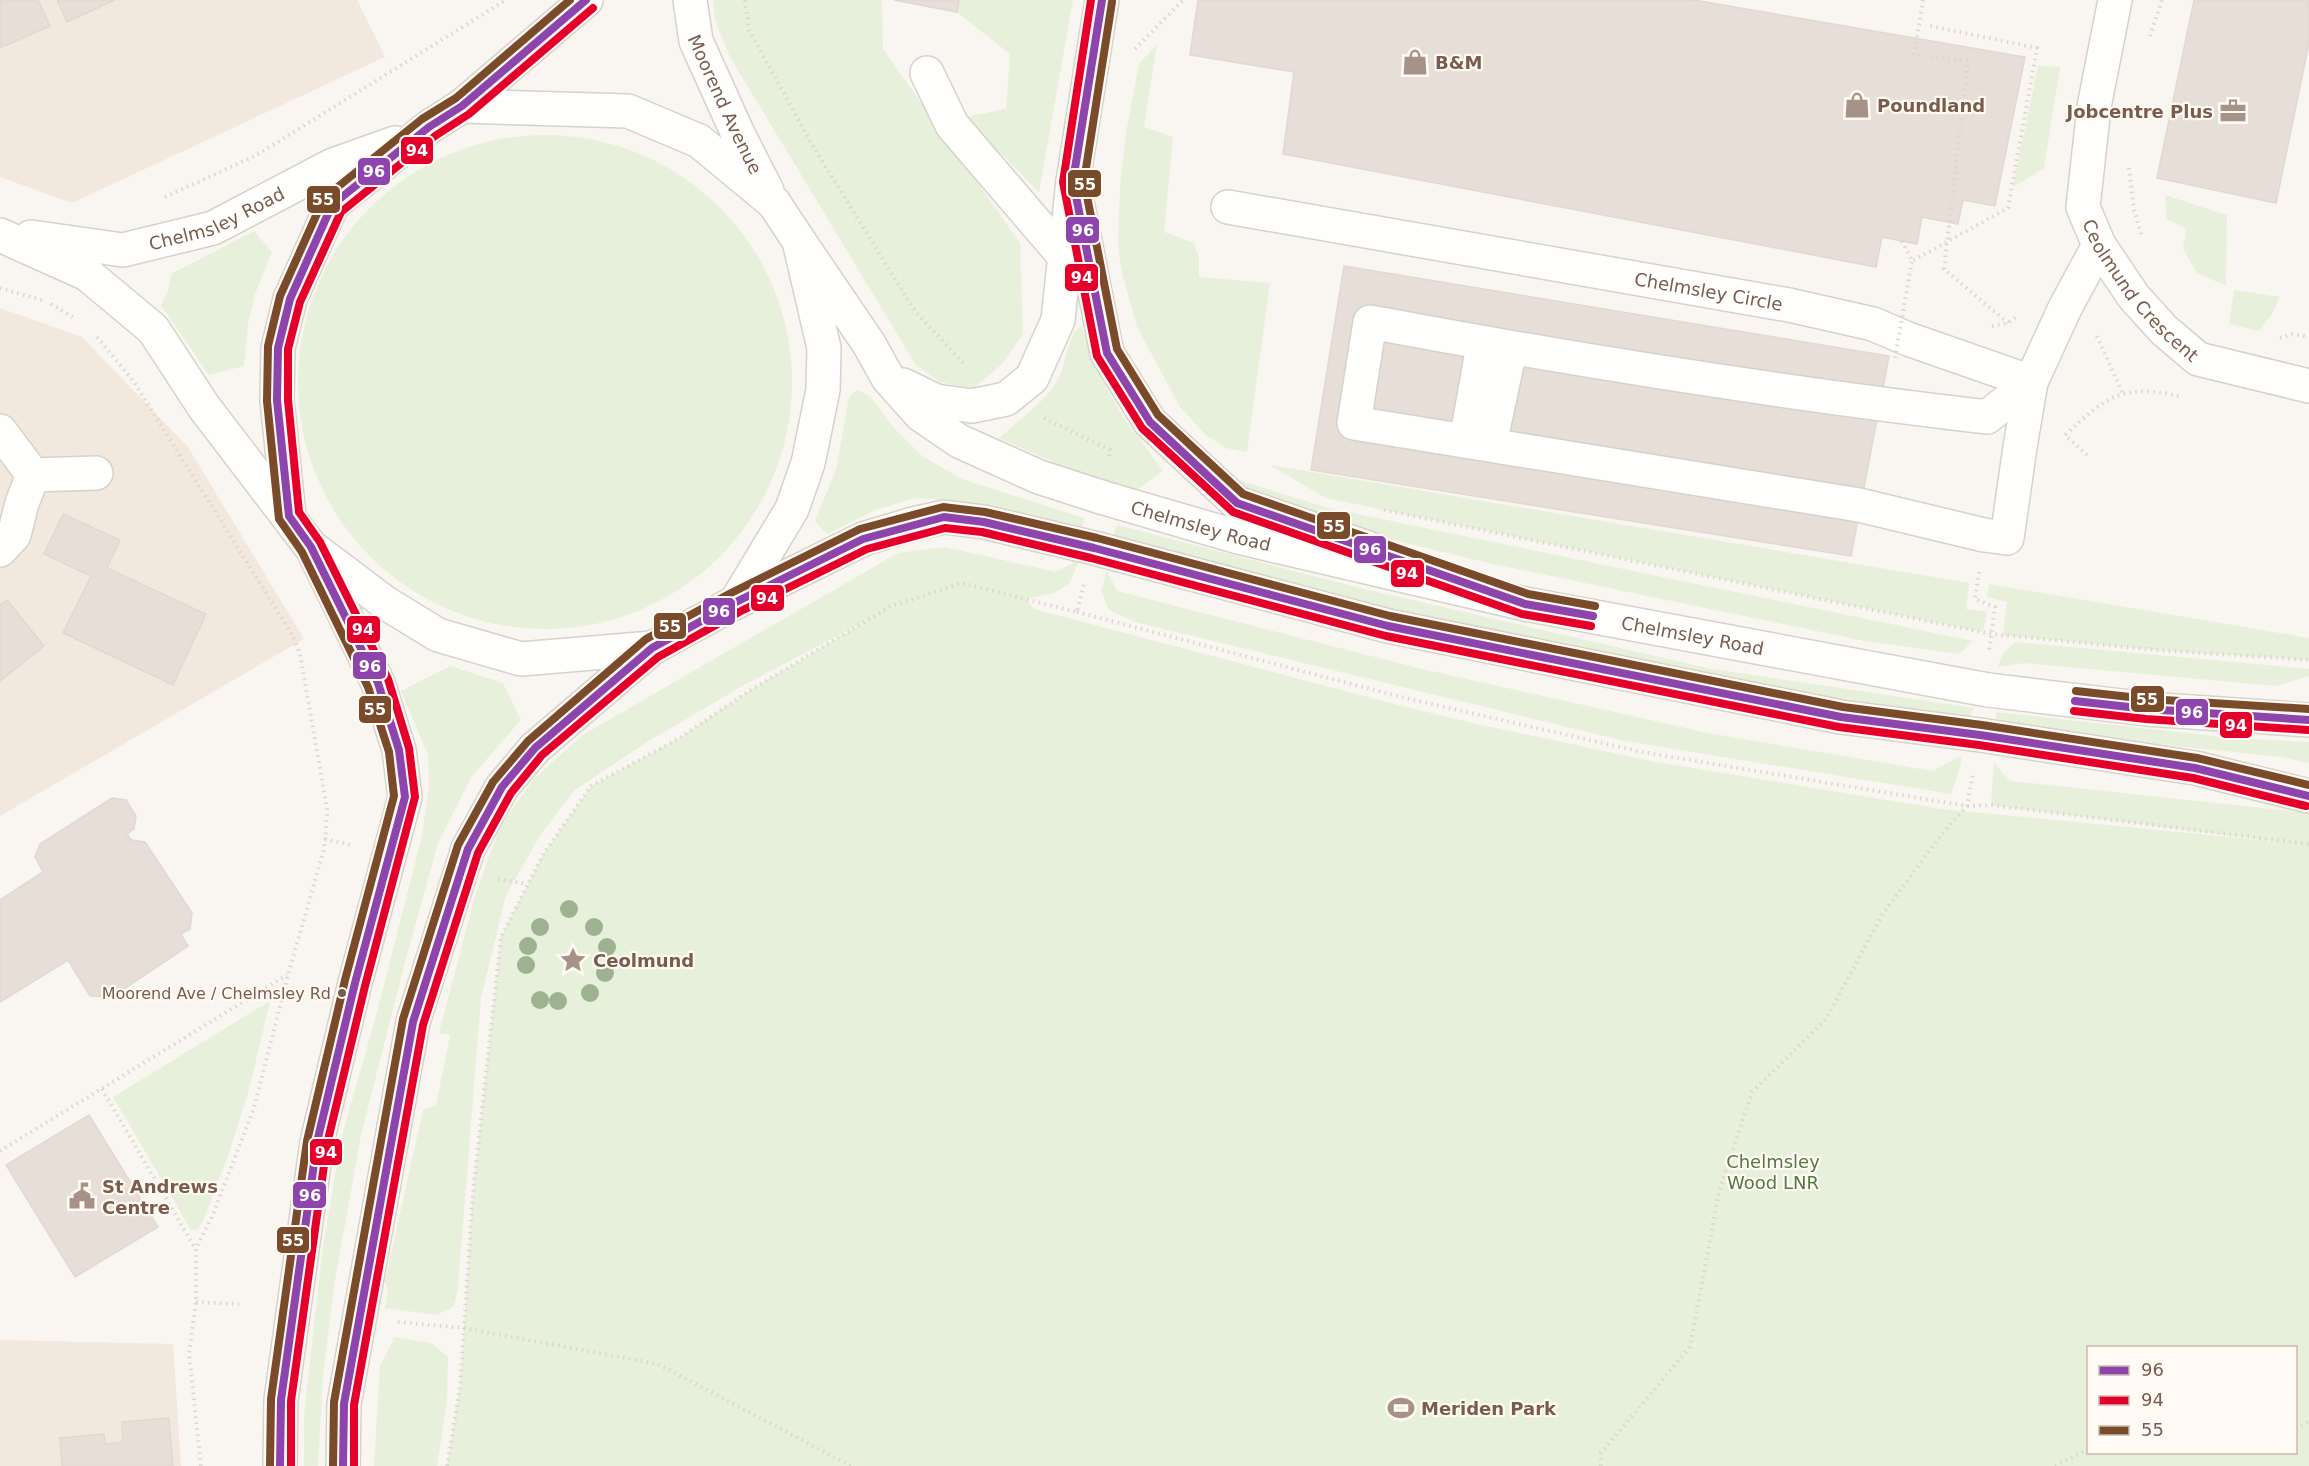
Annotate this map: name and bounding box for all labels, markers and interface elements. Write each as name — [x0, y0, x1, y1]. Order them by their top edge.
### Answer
street label: Moorend Avenue — [684, 31, 767, 177]
shop icon: B&M — [1400, 47, 1430, 77]
place label: B&M — [1435, 52, 1482, 73]
shop icon: Poundland — [1842, 90, 1872, 120]
place label: Poundland — [1877, 95, 1985, 116]
office icon: Jobcentre Plus — [2218, 96, 2248, 126]
place label: Jobcentre Plus — [2065, 101, 2213, 122]
line badge: 94 — [400, 136, 434, 165]
text: 94 — [406, 141, 428, 160]
line badge: 96 — [357, 157, 391, 186]
text: 96 — [363, 162, 385, 181]
line badge: 55 — [1067, 169, 1102, 198]
text: 55 — [1074, 175, 1096, 194]
street label: Chelmsley Road — [146, 182, 288, 254]
line badge: 55 — [306, 185, 341, 214]
text: 55 — [312, 190, 334, 209]
line badge: 96 — [1065, 216, 1100, 244]
street label: Ceolmund Crescent — [2079, 216, 2203, 365]
text: 96 — [1072, 221, 1094, 240]
line badge: 94 — [1064, 263, 1099, 292]
text: 94 — [1071, 268, 1093, 287]
street label: Chelmsley Circle — [1633, 268, 1784, 314]
street label: Chelmsley Road — [1128, 496, 1273, 555]
line badge: 55 — [1316, 511, 1351, 540]
text: 55 — [1323, 517, 1345, 536]
line badge: 96 — [1353, 535, 1387, 564]
text: 96 — [1359, 540, 1381, 559]
line badge: 94 — [1390, 559, 1425, 588]
text: 94 — [1396, 564, 1418, 583]
line badge: 94 — [750, 584, 785, 612]
text: 94 — [756, 589, 778, 608]
line badge: 96 — [702, 597, 736, 626]
text: 96 — [708, 602, 730, 621]
line badge: 55 — [653, 612, 687, 640]
street label: Chelmsley Road — [1620, 612, 1766, 659]
line badge: 94 — [346, 615, 381, 644]
text: 55 — [659, 617, 681, 636]
text: 94 — [352, 620, 374, 639]
line badge: 96 — [352, 651, 387, 680]
text: 96 — [359, 657, 381, 676]
line badge: 55 — [2130, 685, 2165, 713]
text: 55 — [2136, 690, 2158, 709]
line badge: 55 — [358, 695, 392, 724]
line badge: 96 — [2175, 698, 2209, 726]
text: 55 — [364, 700, 386, 719]
text: 96 — [2181, 703, 2203, 722]
line badge: 94 — [2219, 711, 2253, 739]
text: 94 — [2225, 716, 2247, 735]
place icon: Ceolmund — [558, 945, 588, 975]
place label: Ceolmund — [593, 950, 694, 971]
place label: Moorend Ave / Chelmsley Rd — [102, 984, 331, 1003]
marker: Moorend Ave / Chelmsley Rd — [336, 987, 348, 999]
line badge: 94 — [309, 1138, 343, 1166]
text: 94 — [315, 1143, 337, 1162]
park label: Chelmsley Wood LNR — [1726, 1151, 1820, 1193]
place label: St Andrews Centre — [102, 1176, 218, 1218]
public building icon: St Andrews Centre — [67, 1181, 97, 1211]
line badge: 96 — [292, 1181, 327, 1209]
text: 96 — [299, 1186, 321, 1205]
line badge: 55 — [276, 1226, 310, 1254]
text: 55 — [282, 1231, 304, 1250]
legend — [2087, 1346, 2297, 1454]
text: 96 — [2141, 1359, 2164, 1380]
text: 94 — [2141, 1389, 2164, 1410]
sports icon: Meriden Park — [1386, 1393, 1416, 1423]
place label: Meriden Park — [1421, 1398, 1557, 1419]
text: 55 — [2141, 1419, 2164, 1440]

